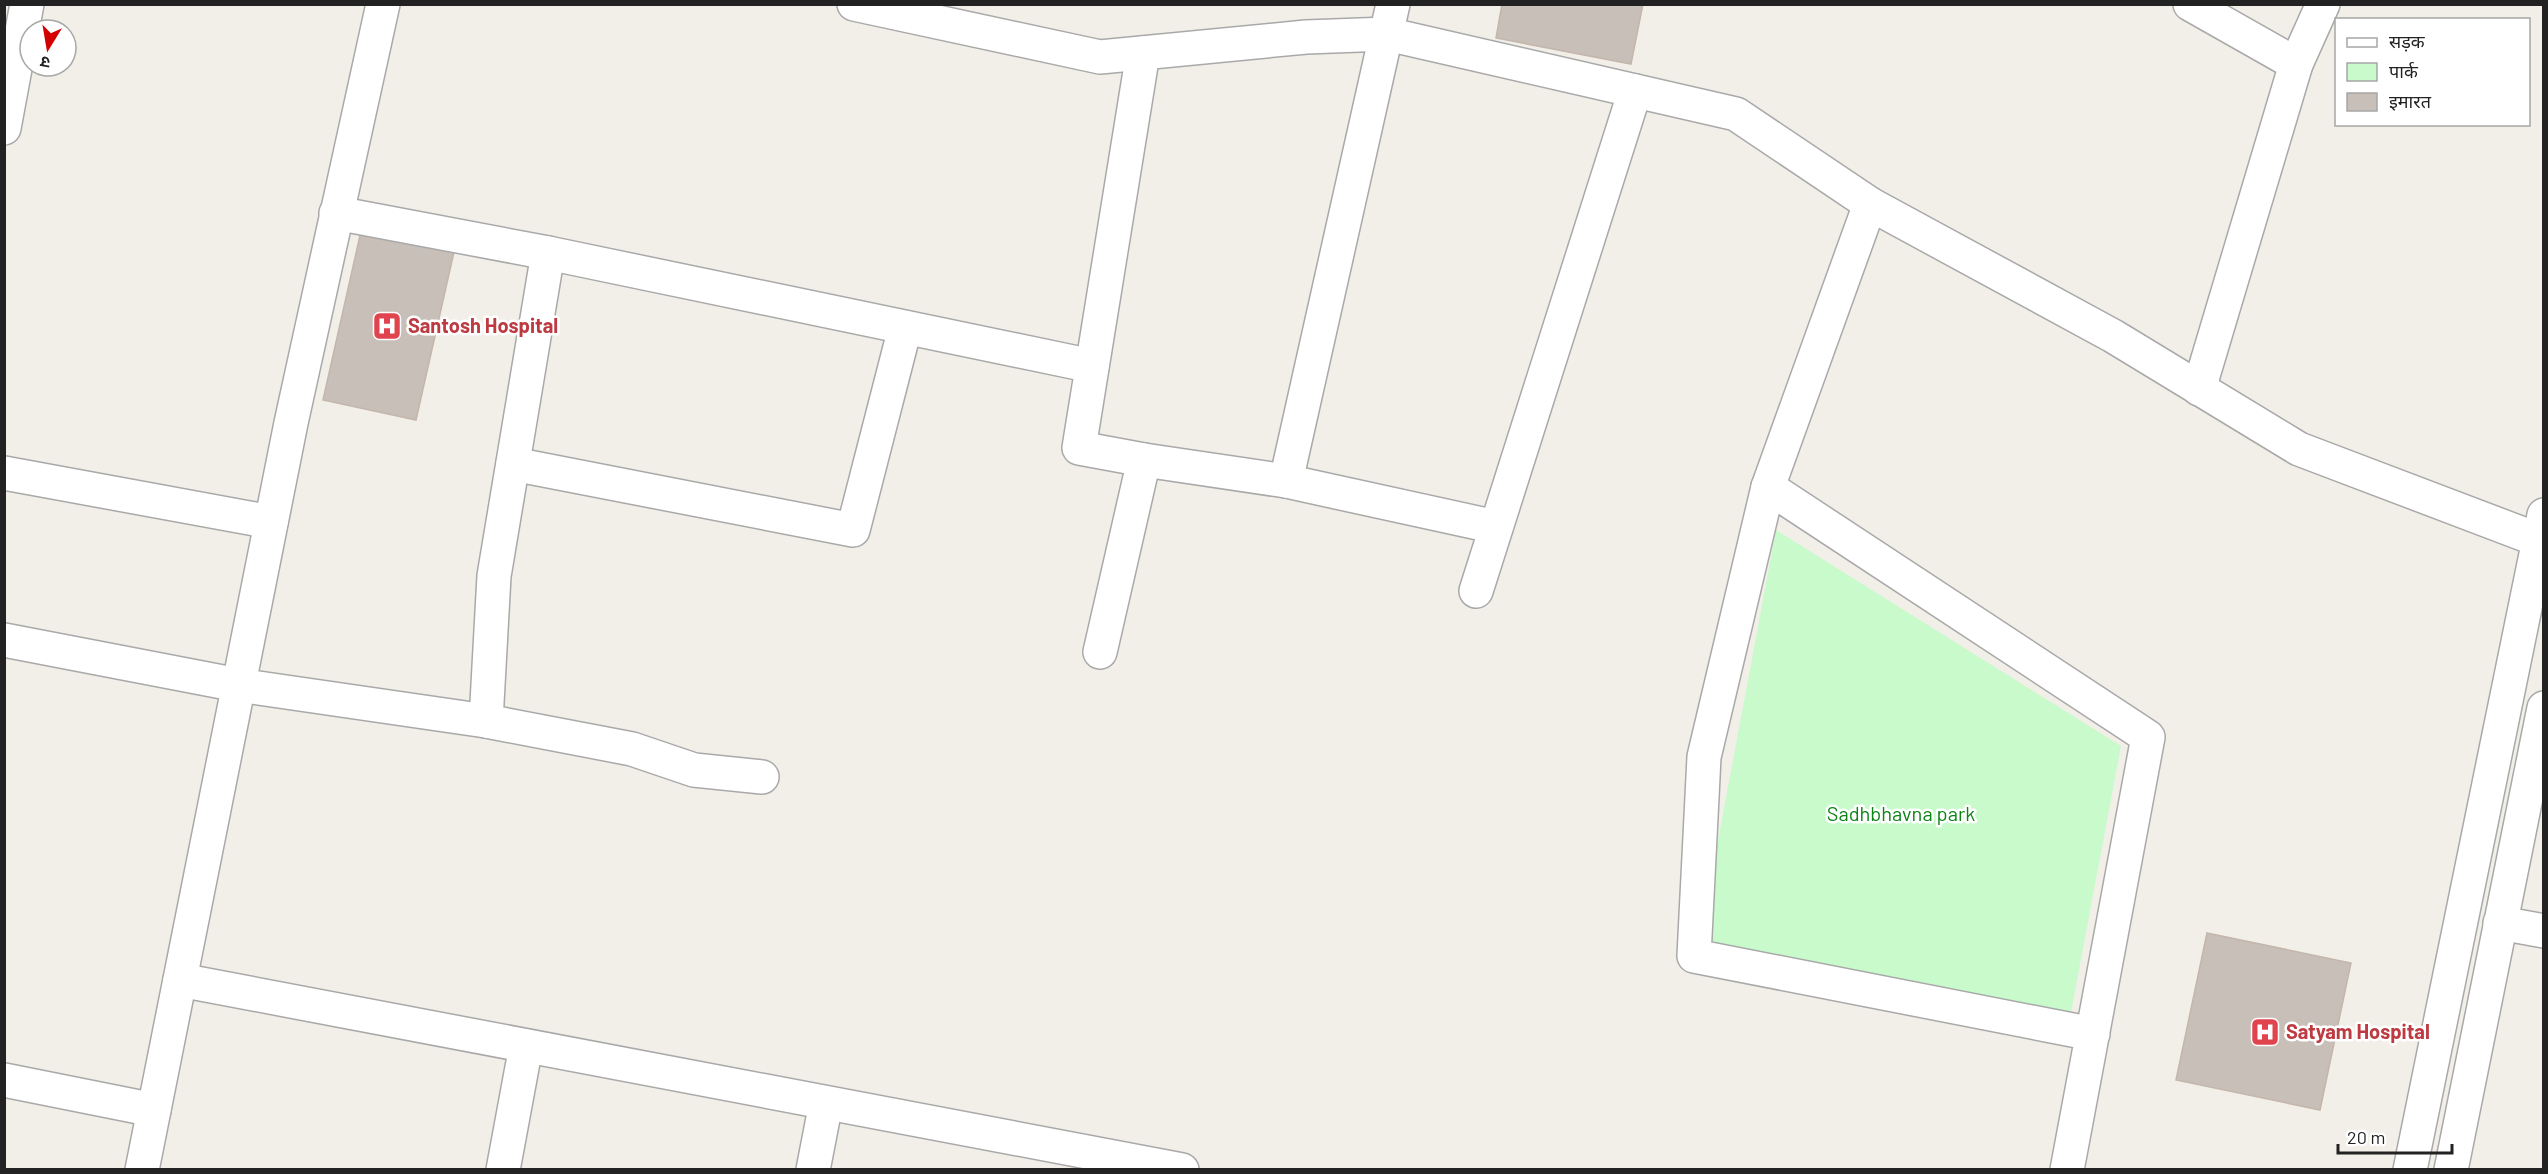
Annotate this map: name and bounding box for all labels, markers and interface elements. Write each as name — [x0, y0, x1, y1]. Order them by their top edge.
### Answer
north arrow — [18, 18, 78, 78]
legend — [2335, 18, 2530, 126]
text: सड़क — [2389, 30, 2426, 52]
text: उ — [38, 53, 51, 73]
text: पार्क — [2389, 60, 2419, 82]
text: इमारत — [2389, 90, 2432, 112]
hospital icon: Santosh Hospital — [371, 310, 403, 342]
place label: Santosh Hospital — [408, 313, 558, 337]
park label: Sadhbhavna park — [1827, 801, 1975, 825]
hospital icon: Satyam Hospital — [2249, 1016, 2281, 1048]
place label: Satyam Hospital — [2286, 1019, 2430, 1043]
scale bar — [2338, 1117, 2452, 1155]
text: 20 m — [2347, 1126, 2385, 1148]

